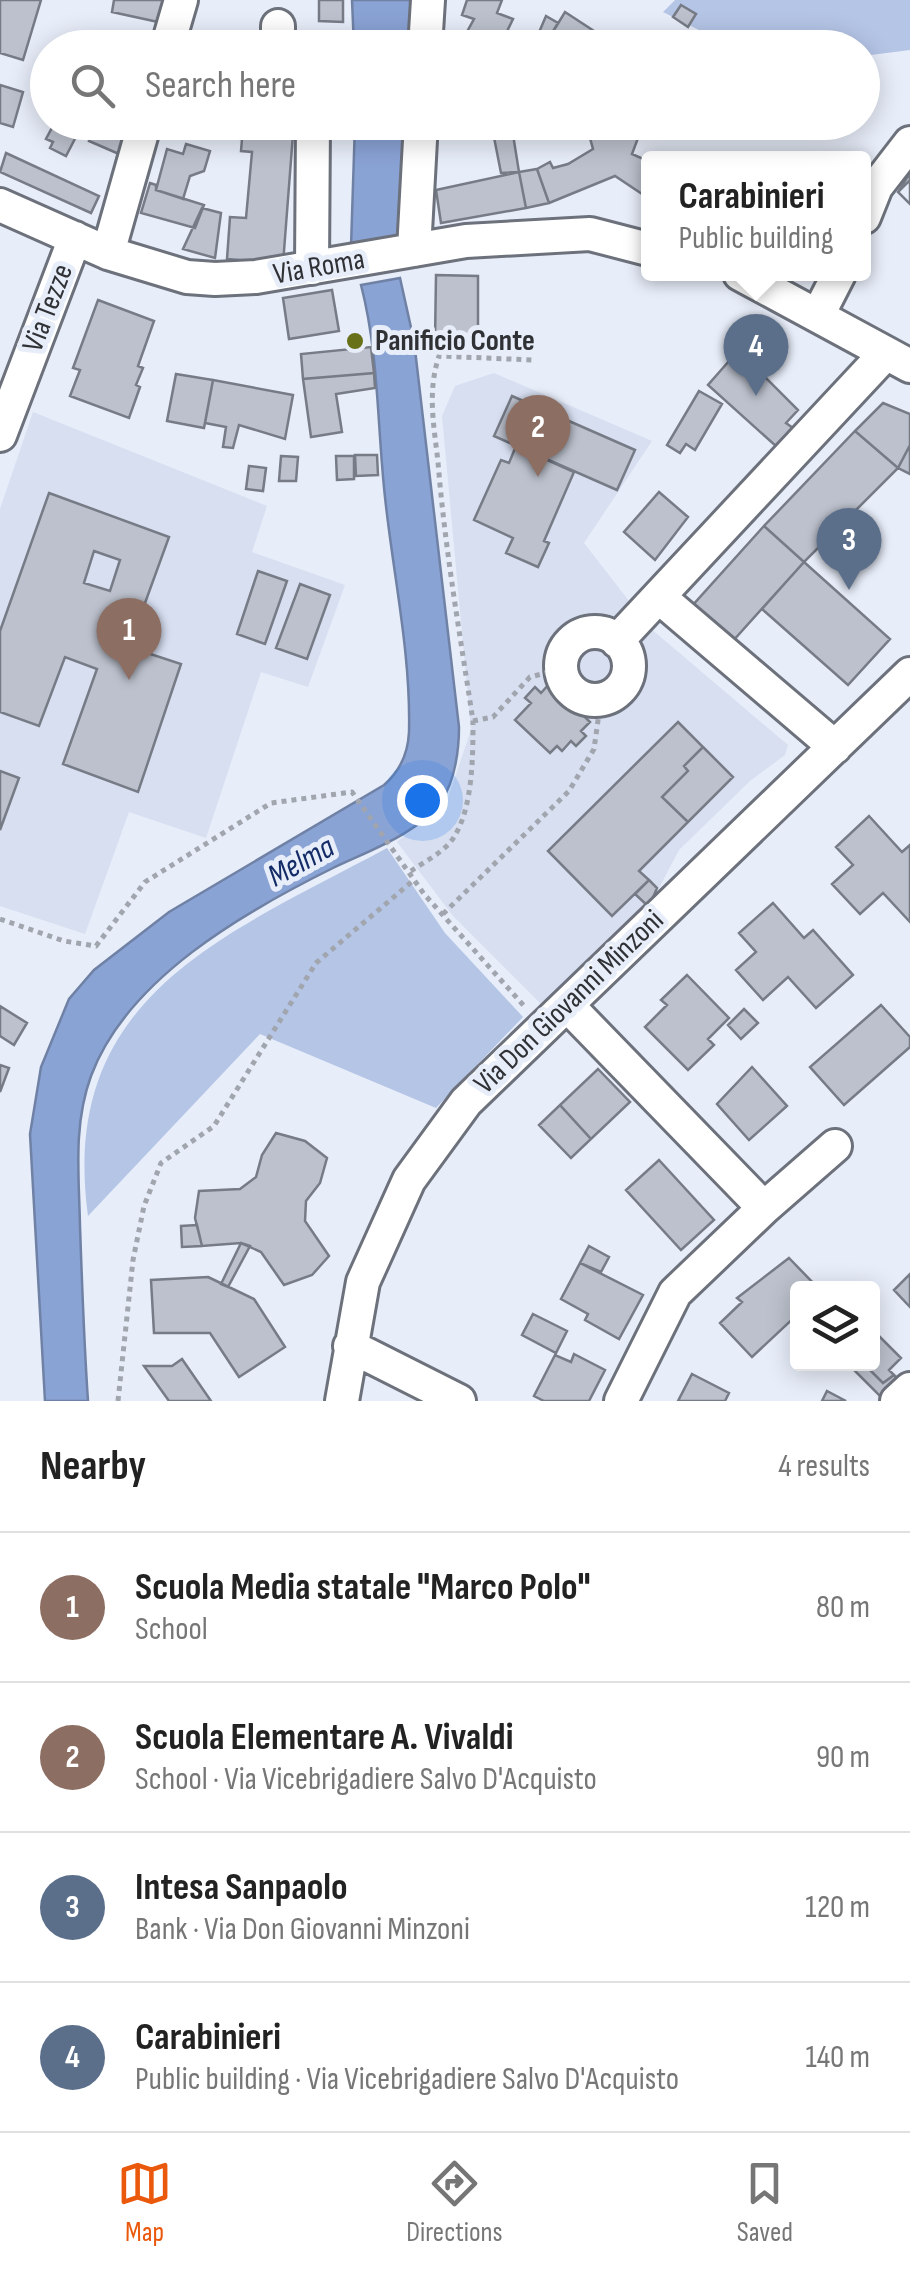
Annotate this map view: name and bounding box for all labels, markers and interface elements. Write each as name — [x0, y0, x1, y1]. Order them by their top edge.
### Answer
search box — [30, 30, 880, 140]
icon: search — [65, 58, 120, 113]
text: Search here — [145, 63, 296, 108]
popup — [641, 151, 871, 281]
text: Carabinieri — [679, 174, 824, 219]
text: Public building — [679, 219, 833, 258]
street label: Via Roma — [270, 241, 368, 293]
street label: Via Tezze — [15, 259, 81, 357]
pin: 4 — [724, 314, 788, 396]
place label: Panificio Conte — [375, 323, 535, 359]
marker: Panificio Conte — [344, 330, 366, 352]
pin: 2 — [506, 394, 570, 477]
pin: 3 — [816, 508, 882, 590]
pin: 1 — [96, 598, 162, 680]
your location — [397, 775, 448, 826]
water label: Melma — [261, 828, 341, 896]
street label: Via Don Giovanni Minzoni — [467, 902, 671, 1102]
map controls — [790, 1281, 880, 1371]
button: layers — [790, 1281, 880, 1371]
text: Nearby — [40, 1441, 146, 1492]
text: 4 results — [778, 1447, 870, 1486]
text: Scuola Media statale "Marco Polo" — [135, 1565, 591, 1610]
text: 1 — [66, 1588, 79, 1627]
text: 80 m — [816, 1588, 870, 1627]
text: School — [135, 1610, 208, 1649]
text: Scuola Elementare A. Vivaldi — [135, 1715, 513, 1760]
text: 2 — [65, 1738, 80, 1777]
text: 90 m — [816, 1738, 870, 1777]
text: School · Via Vicebrigadiere Salvo D'Acquisto — [135, 1760, 597, 1799]
text: Intesa Sanpaolo — [135, 1865, 348, 1910]
text: 3 — [65, 1888, 80, 1927]
text: 120 m — [805, 1888, 870, 1927]
text: Bank · Via Don Giovanni Minzoni — [135, 1910, 470, 1949]
text: Carabinieri — [135, 2015, 281, 2060]
text: 4 — [65, 2038, 80, 2077]
text: 140 m — [806, 2038, 870, 2077]
text: Public building · Via Vicebrigadiere Salvo D'Acquisto — [135, 2060, 679, 2099]
tab: Map — [117, 2156, 172, 2249]
tab: Directions — [406, 2156, 503, 2249]
tab: Saved — [737, 2156, 793, 2249]

